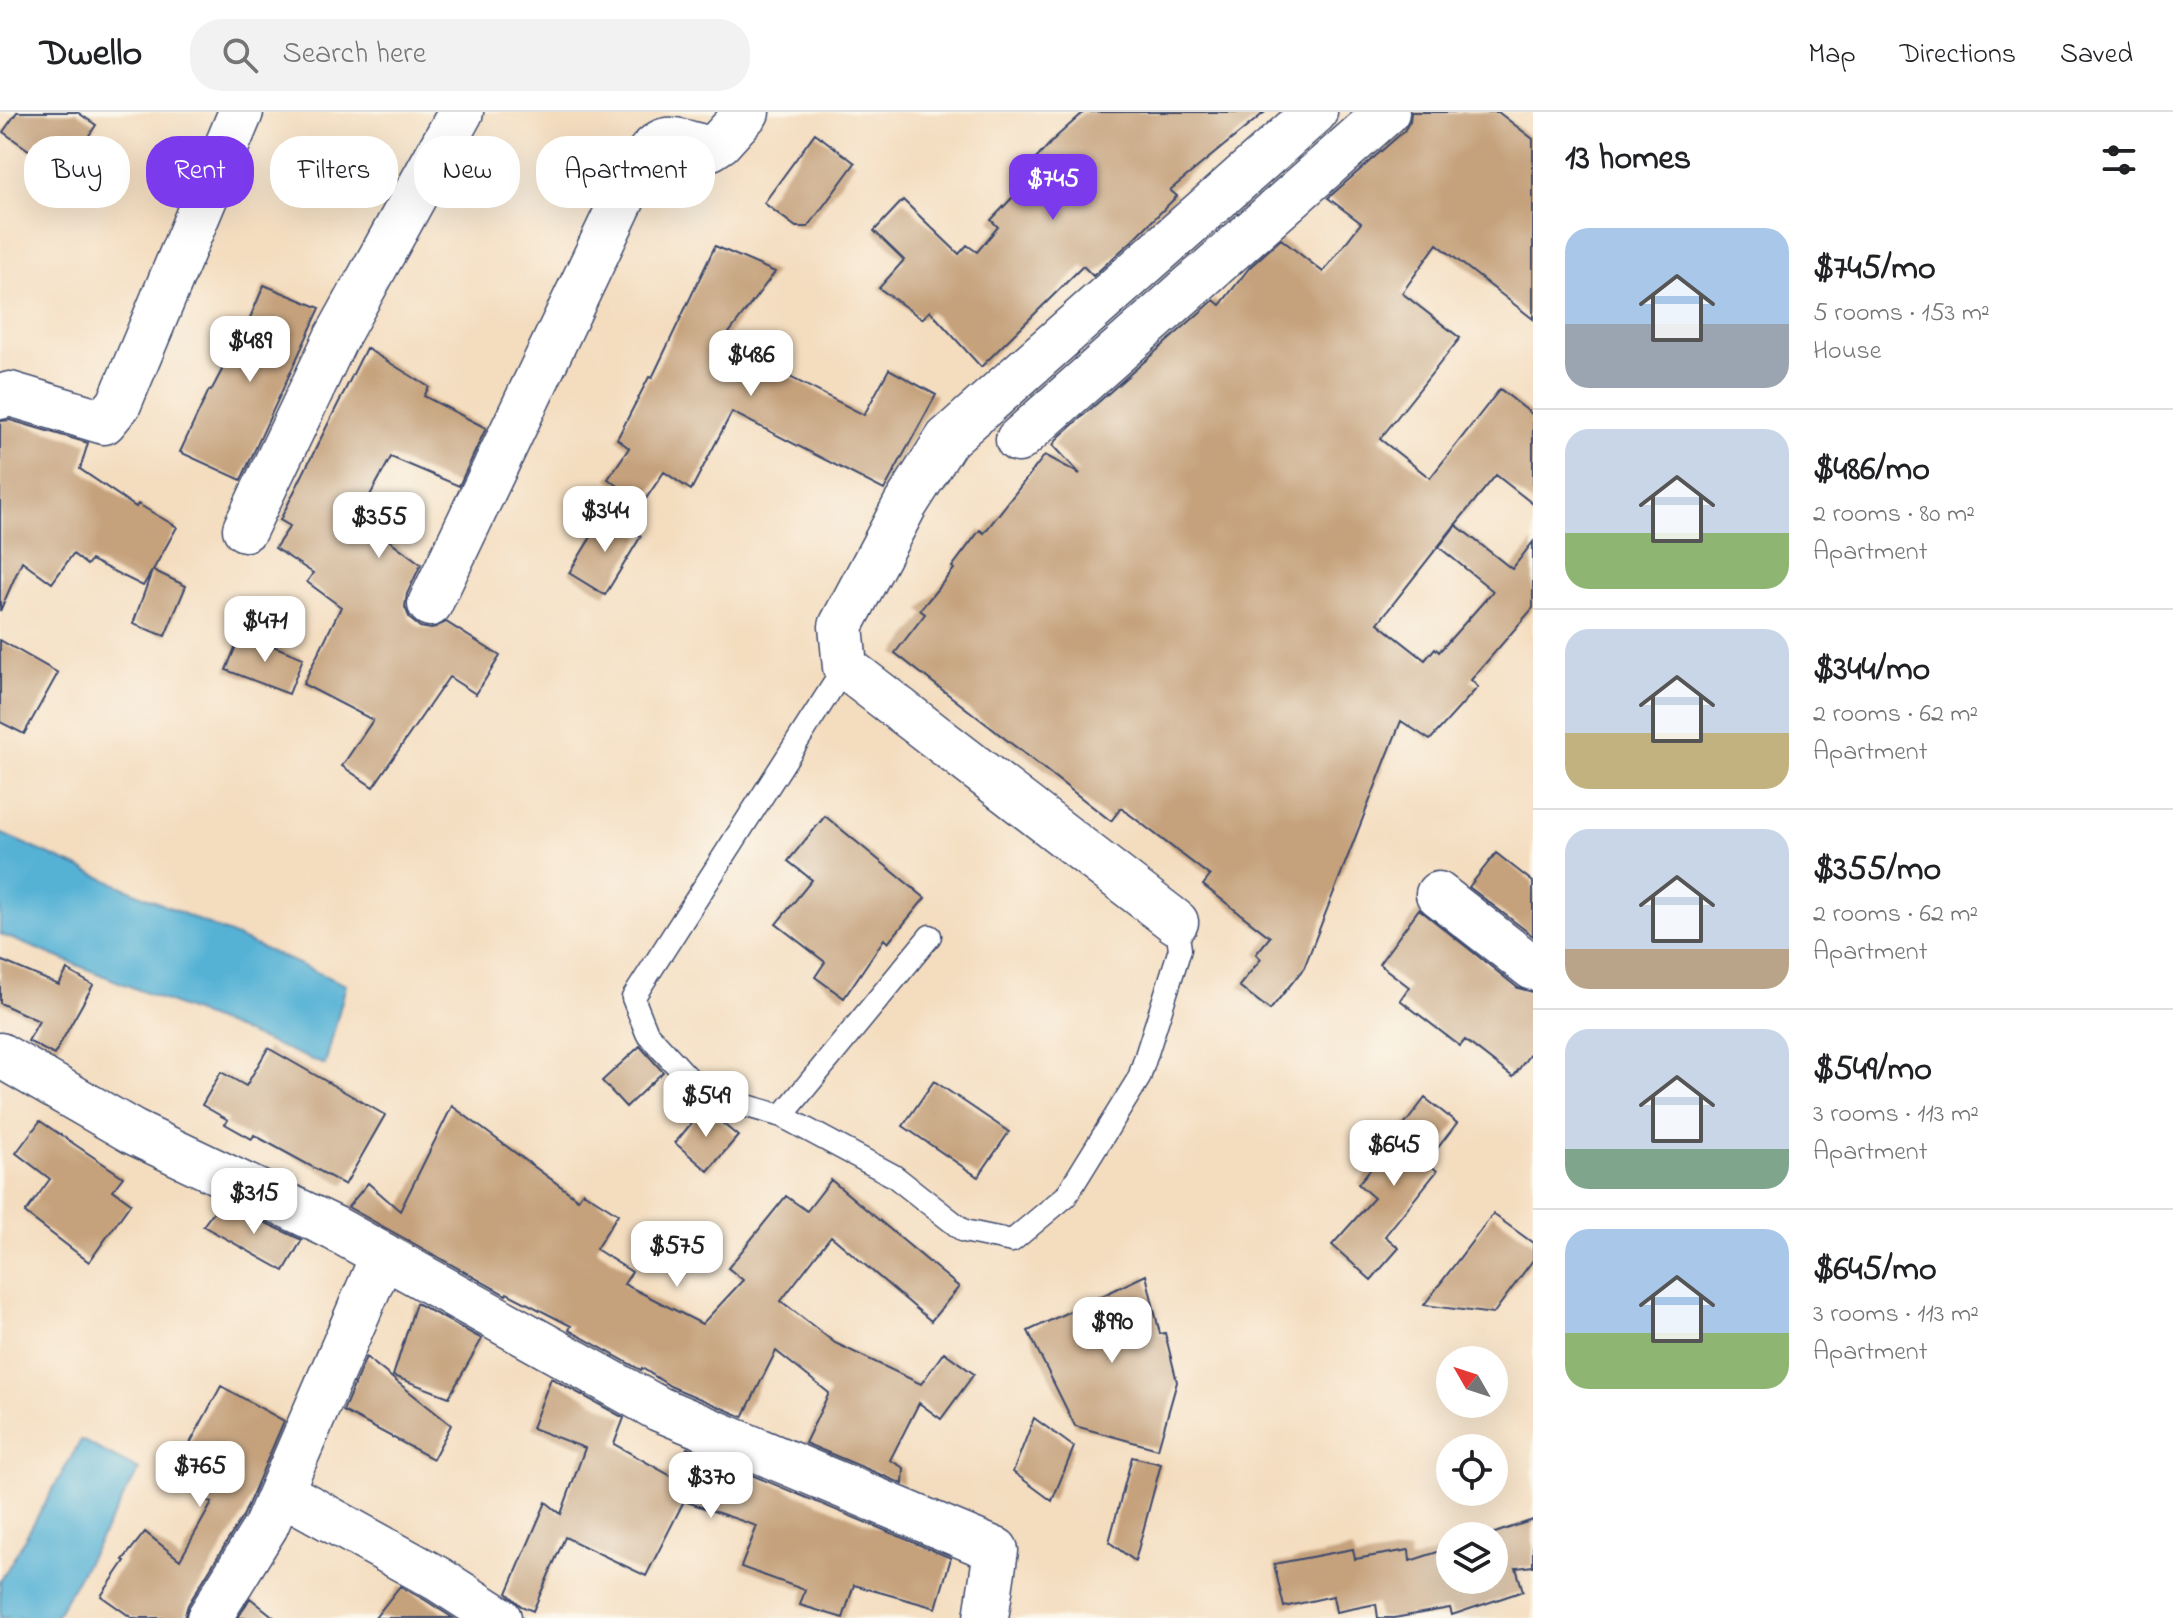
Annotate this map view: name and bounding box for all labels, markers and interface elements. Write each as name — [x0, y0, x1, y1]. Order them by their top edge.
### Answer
search box — [190, 19, 750, 91]
text: Dwello — [40, 27, 142, 83]
icon: search — [218, 33, 262, 77]
text: Search here — [282, 33, 426, 77]
text: Map — [1808, 35, 1856, 76]
text: Directions — [1900, 35, 2016, 76]
text: Saved — [2060, 35, 2133, 76]
text: 13 homes — [1565, 135, 1691, 185]
chip: Buy — [24, 136, 130, 208]
chip: Rent — [146, 136, 254, 208]
chip: Filters — [270, 136, 398, 208]
chip: New — [414, 136, 520, 208]
chip: Apartment — [536, 136, 715, 208]
icon: filters — [2097, 138, 2141, 182]
pin: $745 — [1006, 154, 1100, 222]
text: $745 — [1027, 161, 1079, 199]
text: $745/mo — [1813, 245, 1936, 295]
icon: home — [1629, 260, 1725, 356]
text: 5 rooms · 153 m² — [1813, 295, 1990, 333]
pin: $489 — [203, 316, 297, 384]
text: $489 — [228, 323, 272, 361]
pin: $486 — [704, 330, 798, 398]
text: House — [1813, 333, 1881, 371]
text: $486 — [727, 337, 775, 375]
text: $486/mo — [1813, 446, 1930, 496]
icon: home — [1629, 461, 1725, 557]
pin: $344 — [558, 486, 652, 554]
pin: $355 — [332, 492, 426, 560]
text: $344 — [581, 493, 629, 531]
text: 2 rooms · 80 m² — [1813, 496, 1975, 534]
text: $355 — [351, 499, 407, 537]
text: Apartment — [1813, 534, 1927, 572]
pin: $471 — [218, 596, 312, 664]
text: $471 — [242, 603, 288, 641]
text: $344/mo — [1813, 646, 1930, 696]
icon: home — [1629, 661, 1725, 757]
text: 2 rooms · 62 m² — [1813, 696, 1978, 734]
text: Apartment — [1813, 734, 1927, 772]
text: $355/mo — [1813, 846, 1941, 896]
icon: home — [1629, 861, 1725, 957]
text: 2 rooms · 62 m² — [1813, 896, 1978, 934]
text: Apartment — [1813, 934, 1927, 972]
text: $549/mo — [1813, 1046, 1932, 1096]
icon: home — [1629, 1061, 1725, 1157]
pin: $549 — [659, 1071, 753, 1139]
text: $549 — [681, 1078, 731, 1116]
text: 3 rooms · 113 m² — [1813, 1096, 1979, 1134]
pin: $645 — [1347, 1120, 1441, 1188]
text: $645 — [1368, 1127, 1420, 1165]
text: Apartment — [1813, 1134, 1927, 1172]
pin: $315 — [207, 1168, 301, 1236]
text: $315 — [229, 1175, 279, 1213]
pin: $575 — [630, 1221, 724, 1289]
text: $575 — [649, 1228, 705, 1266]
text: $645/mo — [1813, 1246, 1937, 1296]
icon: home — [1629, 1261, 1725, 1357]
text: 3 rooms · 113 m² — [1813, 1296, 1979, 1334]
pin: $990 — [1065, 1297, 1159, 1365]
text: $990 — [1091, 1304, 1133, 1342]
text: Apartment — [1813, 1334, 1927, 1372]
north arrow — [1436, 1346, 1508, 1418]
map controls — [1436, 1346, 1508, 1594]
button: locate — [1436, 1434, 1508, 1506]
pin: $765 — [153, 1441, 247, 1509]
text: $765 — [174, 1448, 226, 1486]
pin: $370 — [664, 1452, 758, 1520]
text: $370 — [687, 1459, 735, 1497]
button: layers — [1436, 1522, 1508, 1594]

